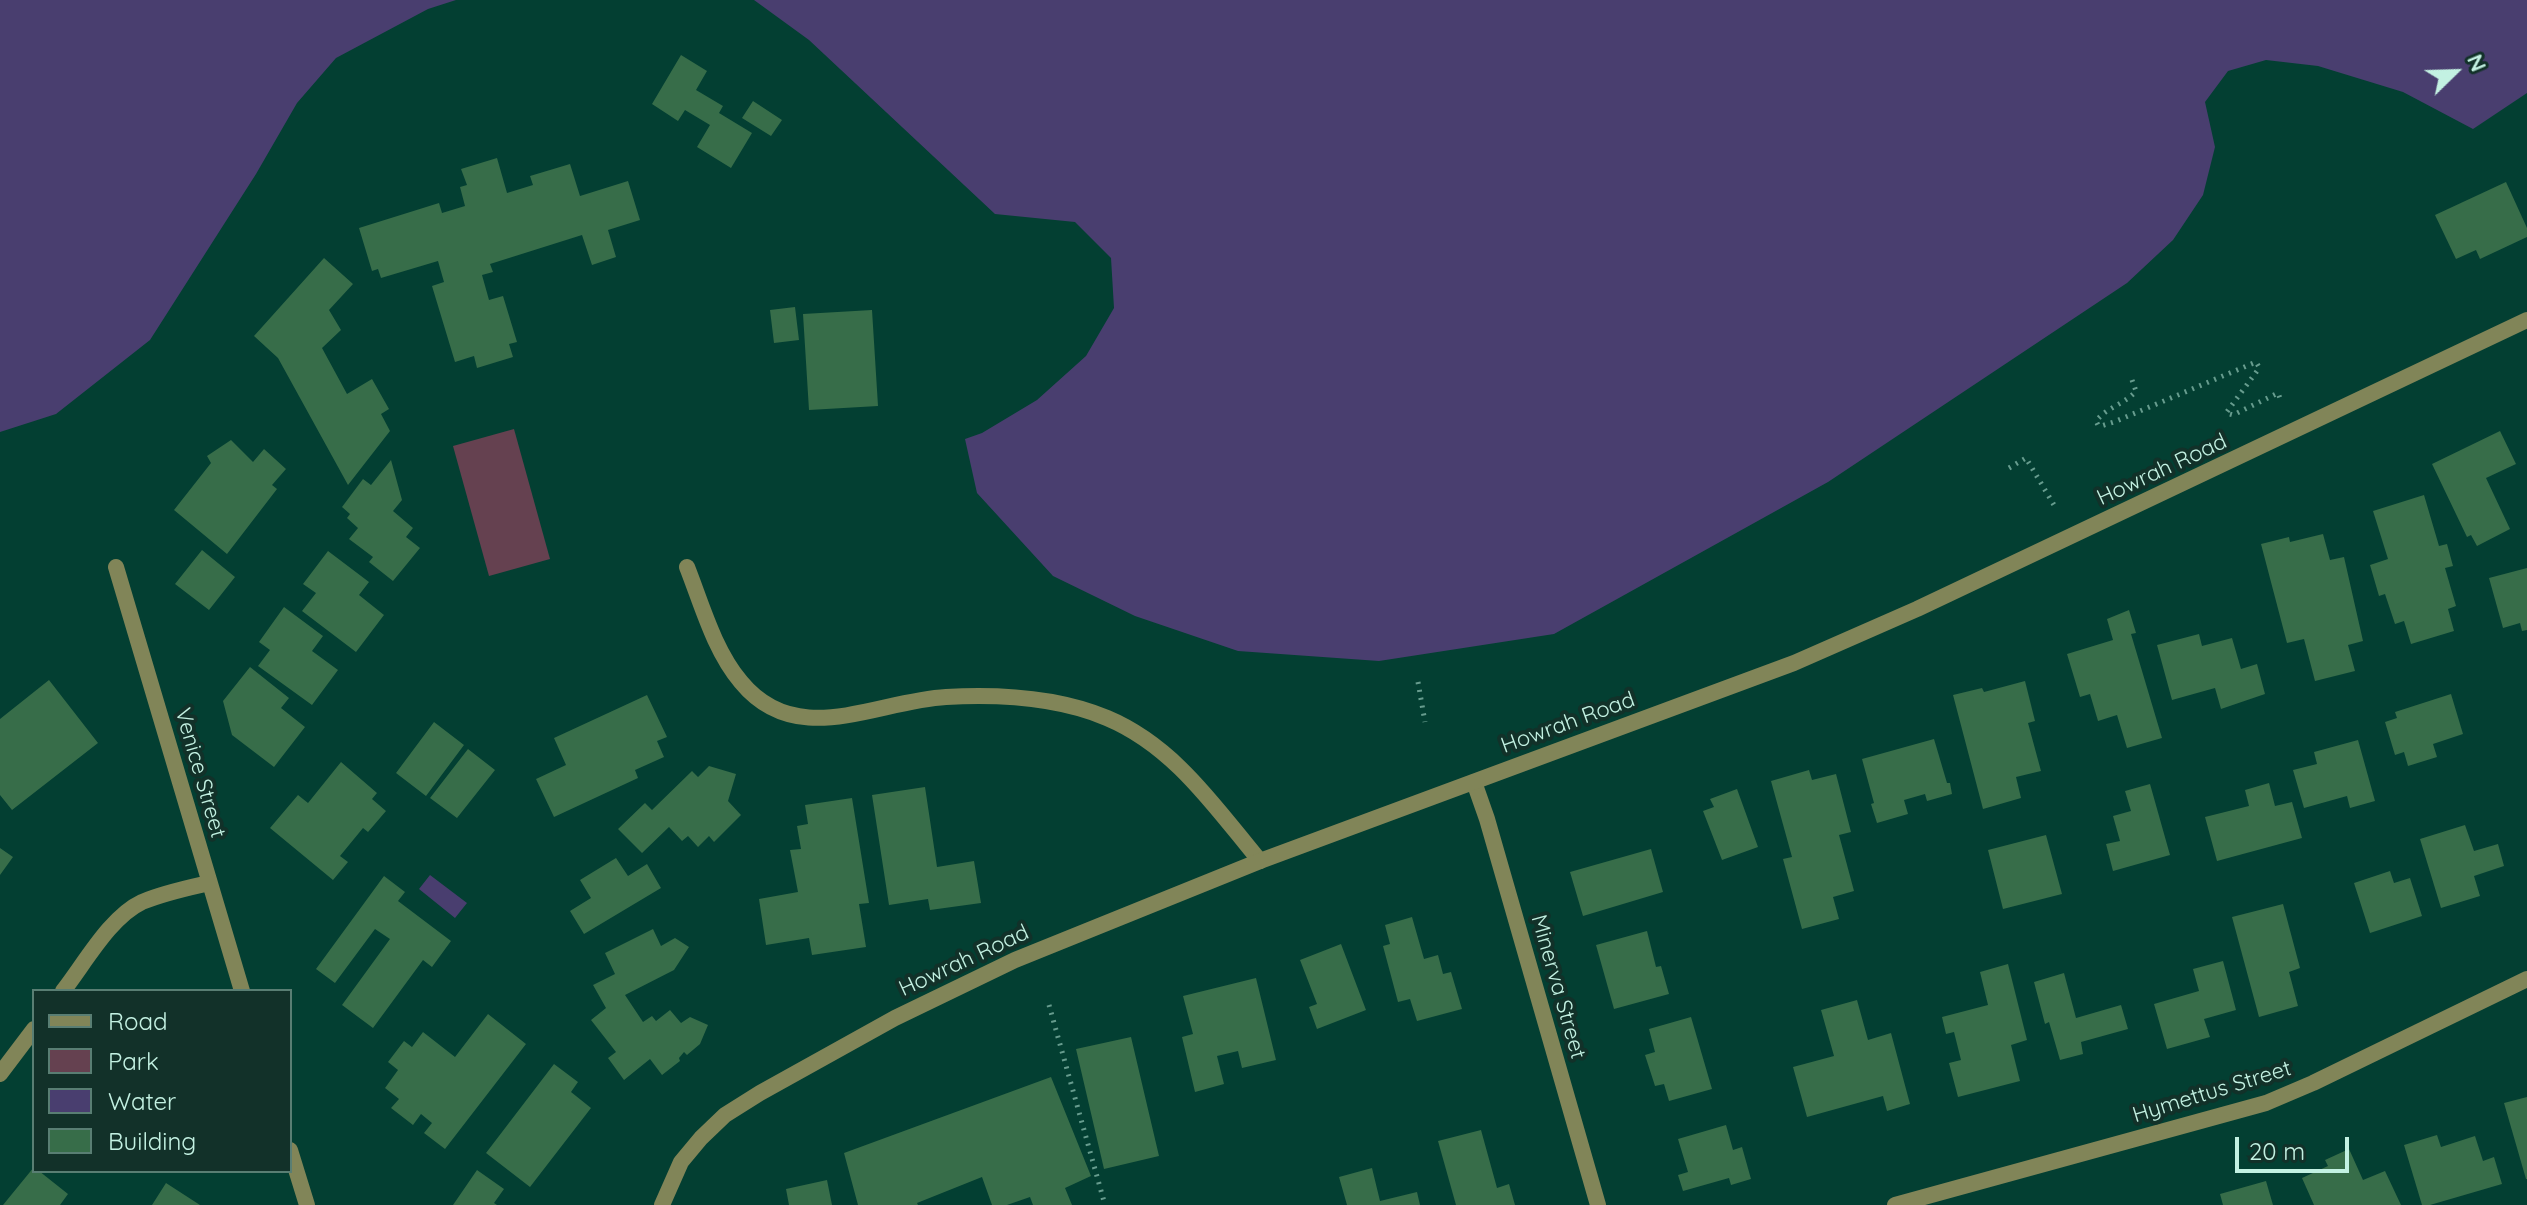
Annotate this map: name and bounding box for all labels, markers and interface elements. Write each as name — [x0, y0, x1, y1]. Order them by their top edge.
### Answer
north arrow — [2415, 32, 2495, 112]
text: N — [2461, 50, 2493, 76]
street label: Howrah Road — [2093, 428, 2231, 512]
street label: Howrah Road — [1498, 687, 1638, 759]
street label: Venice Street — [169, 705, 231, 841]
street label: Minerva Street — [1525, 912, 1591, 1062]
street label: Howrah Road — [895, 919, 1033, 1003]
legend — [32, 989, 292, 1173]
text: Road — [108, 1006, 168, 1036]
text: Park — [108, 1046, 159, 1076]
street label: Hymettus Street — [2129, 1055, 2295, 1129]
text: Water — [108, 1086, 176, 1116]
scale bar — [2239, 1121, 2353, 1171]
text: Building — [108, 1126, 196, 1156]
text: 20 m — [2249, 1136, 2305, 1166]

